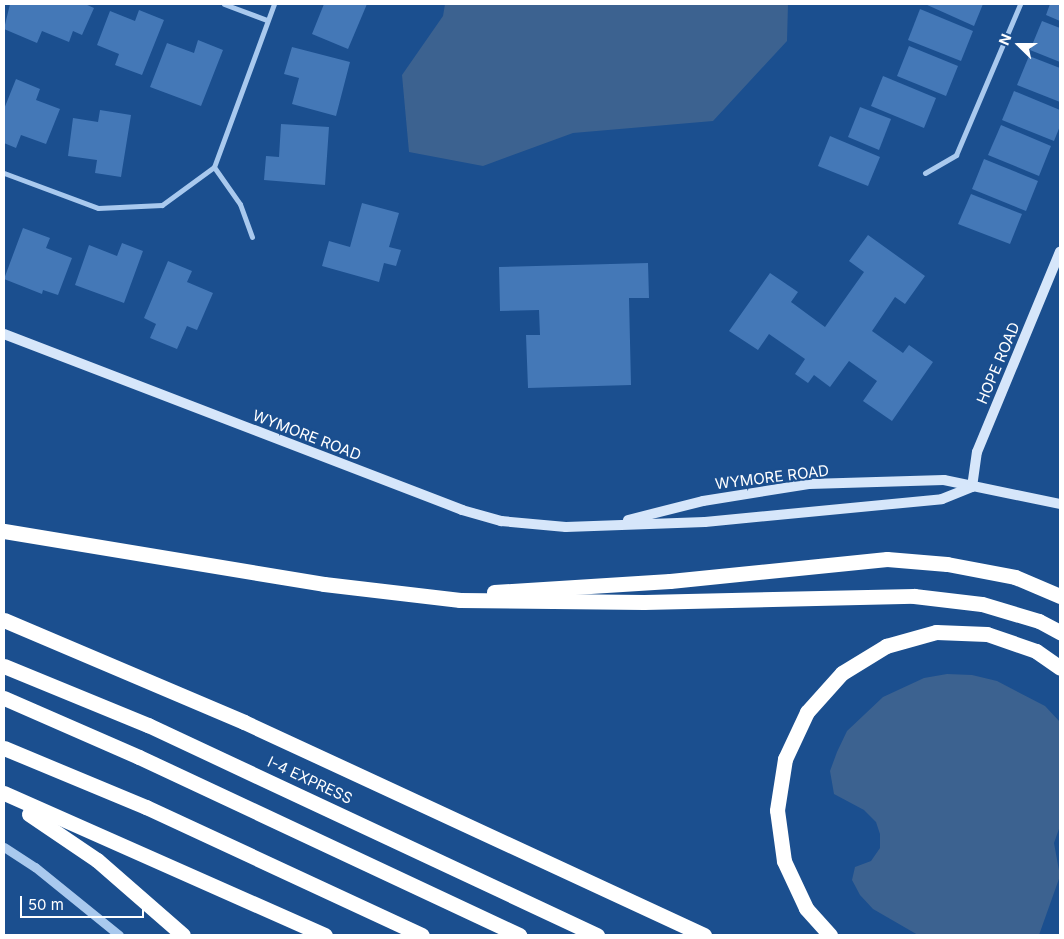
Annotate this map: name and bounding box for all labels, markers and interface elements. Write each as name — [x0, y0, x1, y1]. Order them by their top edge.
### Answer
north arrow — [994, 20, 1044, 70]
text: N — [995, 31, 1015, 47]
street label: HOPE ROAD — [973, 319, 1023, 407]
street label: WYMORE ROAD — [250, 406, 364, 464]
street label: WYMORE ROAD — [714, 461, 830, 493]
street label: I-4 EXPRESS — [265, 752, 355, 808]
scale bar — [22, 886, 146, 918]
text: 50 m — [28, 895, 64, 914]

